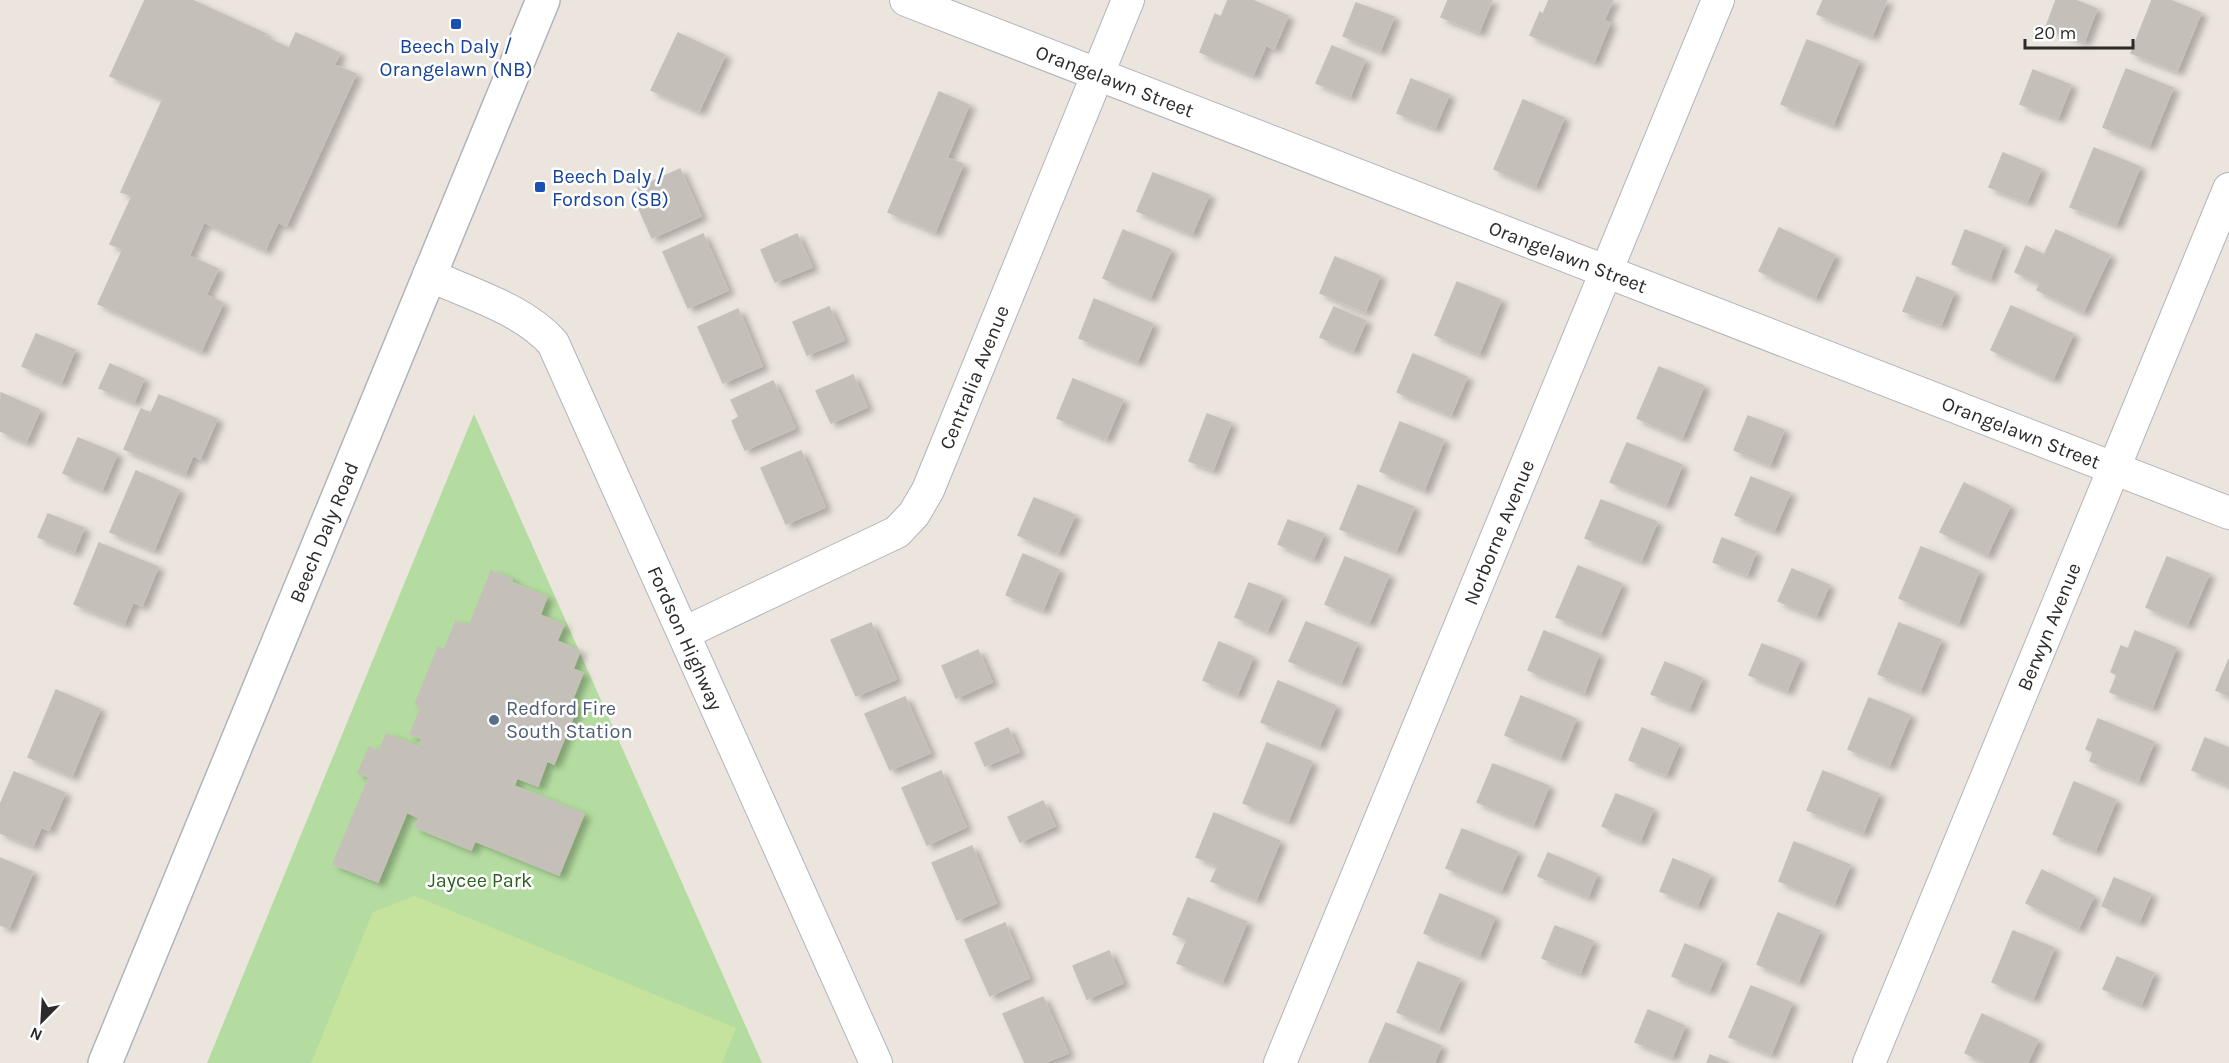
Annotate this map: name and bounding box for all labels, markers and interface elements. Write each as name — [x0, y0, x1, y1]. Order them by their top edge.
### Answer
scale bar — [2025, 12, 2133, 50]
marker: Beech Daly / Orangelawn (NB) — [449, 17, 463, 31]
text: 20 m — [2034, 22, 2076, 44]
place label: Beech Daly / Orangelawn (NB) — [379, 35, 533, 81]
street label: Orangelawn Street — [1032, 40, 1197, 123]
place label: Beech Daly / Fordson (SB) — [552, 165, 669, 211]
marker: Beech Daly / Fordson (SB) — [533, 180, 547, 194]
street label: Orangelawn Street — [1485, 216, 1651, 298]
street label: Centralia Avenue — [935, 302, 1014, 453]
street label: Orangelawn Street — [1939, 392, 2104, 474]
street label: Norborne Avenue — [1459, 456, 1539, 608]
street label: Beech Daly Road — [285, 459, 363, 606]
street label: Berwyn Avenue — [2013, 559, 2086, 694]
street label: Fordson Highway — [643, 563, 727, 714]
place label: Redford Fire South Station — [506, 697, 633, 743]
marker: Redford Fire South Station — [487, 713, 501, 727]
park label: Jaycee Park — [428, 869, 532, 892]
north arrow — [12, 991, 72, 1051]
text: N — [27, 1023, 45, 1045]

